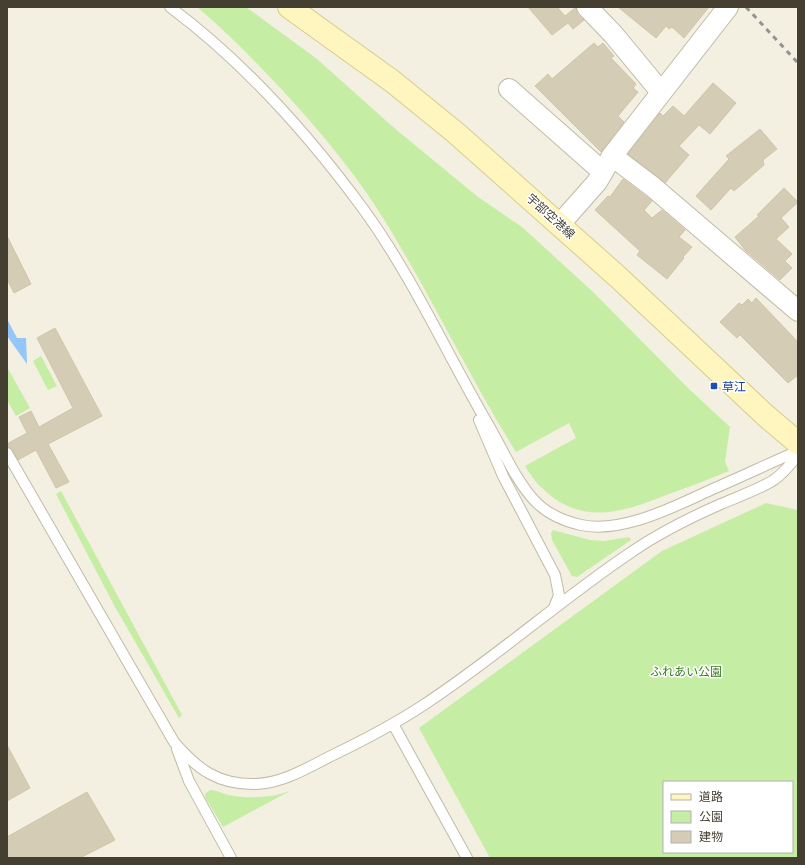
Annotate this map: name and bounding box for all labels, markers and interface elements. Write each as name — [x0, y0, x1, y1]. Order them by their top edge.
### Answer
street label: 宇部空港線 — [524, 190, 578, 242]
place label: 草江 — [722, 379, 746, 394]
marker: 草江 — [709, 381, 719, 391]
park label: ふれあい公園 — [650, 664, 722, 679]
legend — [663, 781, 793, 853]
text: 道路 — [699, 789, 723, 804]
text: 公園 — [699, 809, 723, 824]
text: 建物 — [699, 829, 723, 844]

